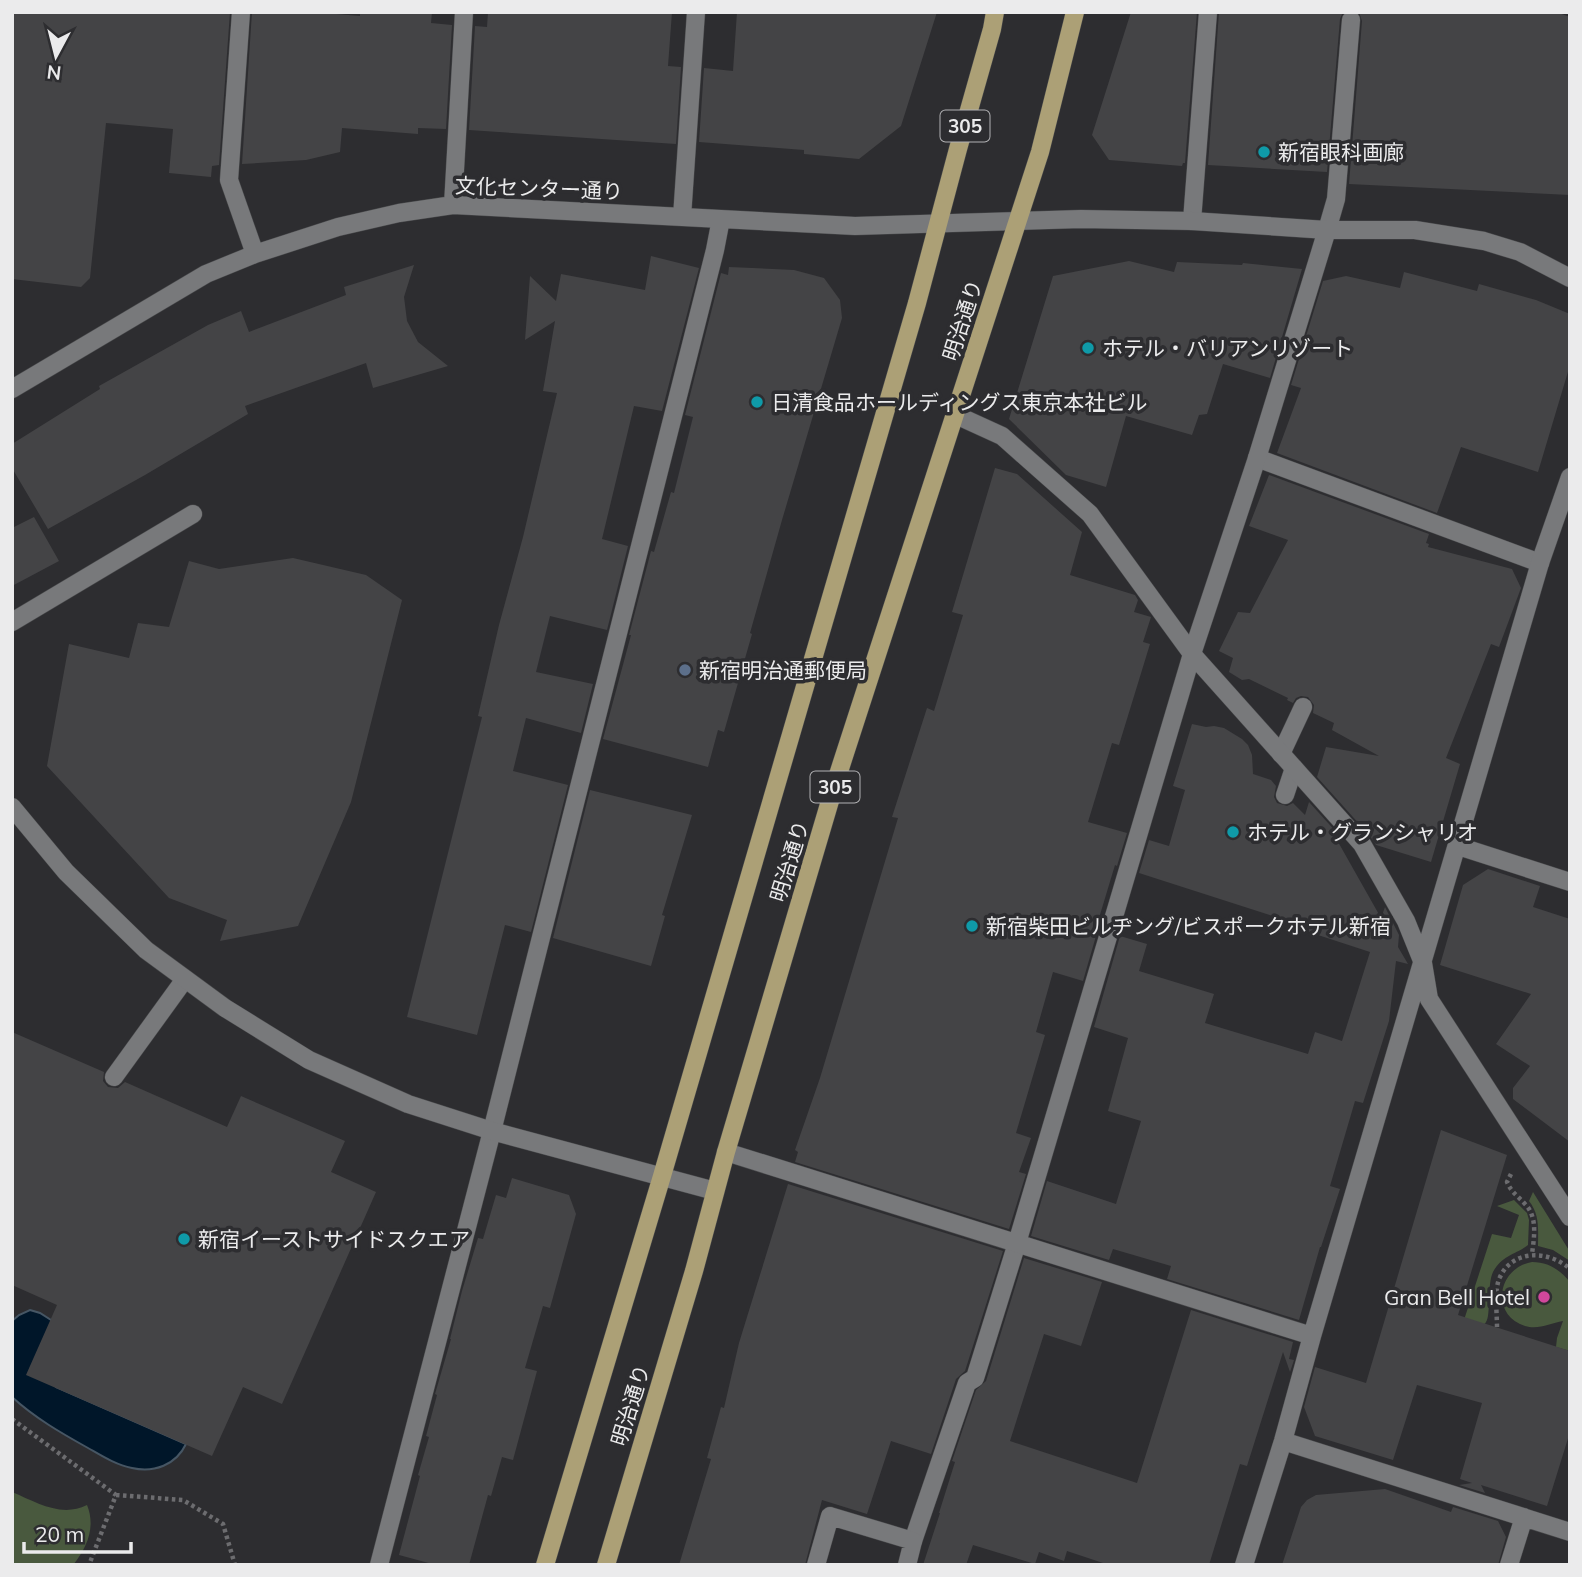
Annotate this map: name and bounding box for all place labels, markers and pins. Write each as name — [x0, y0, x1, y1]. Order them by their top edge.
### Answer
place label: 新宿眼科画廊 — [1278, 139, 1404, 165]
marker: 新宿眼科画廊 — [1256, 144, 1272, 160]
place label: ホテル・バリアンリゾート — [1102, 335, 1353, 361]
marker: ホテル・バリアンリゾート — [1080, 340, 1096, 356]
place label: 日清食品ホールディングス東京本社ビル — [771, 389, 1148, 415]
marker: 日清食品ホールディングス東京本社ビル — [749, 394, 765, 410]
place label: 新宿明治通郵便局 — [699, 657, 867, 683]
marker: 新宿明治通郵便局 — [677, 662, 693, 678]
place label: ホテル・グランシャリオ — [1247, 819, 1478, 845]
marker: ホテル・グランシャリオ — [1225, 824, 1241, 840]
place label: 新宿柴田ビルヂング/ビスポークホテル新宿 — [986, 913, 1391, 939]
marker: 新宿柴田ビルヂング/ビスポークホテル新宿 — [964, 918, 980, 934]
place label: 新宿イーストサイドスクエア — [198, 1226, 470, 1252]
marker: 新宿イーストサイドスクエア — [176, 1231, 192, 1247]
place label: Gran Bell Hotel — [1384, 1284, 1530, 1310]
marker: Gran Bell Hotel — [1536, 1289, 1552, 1305]

